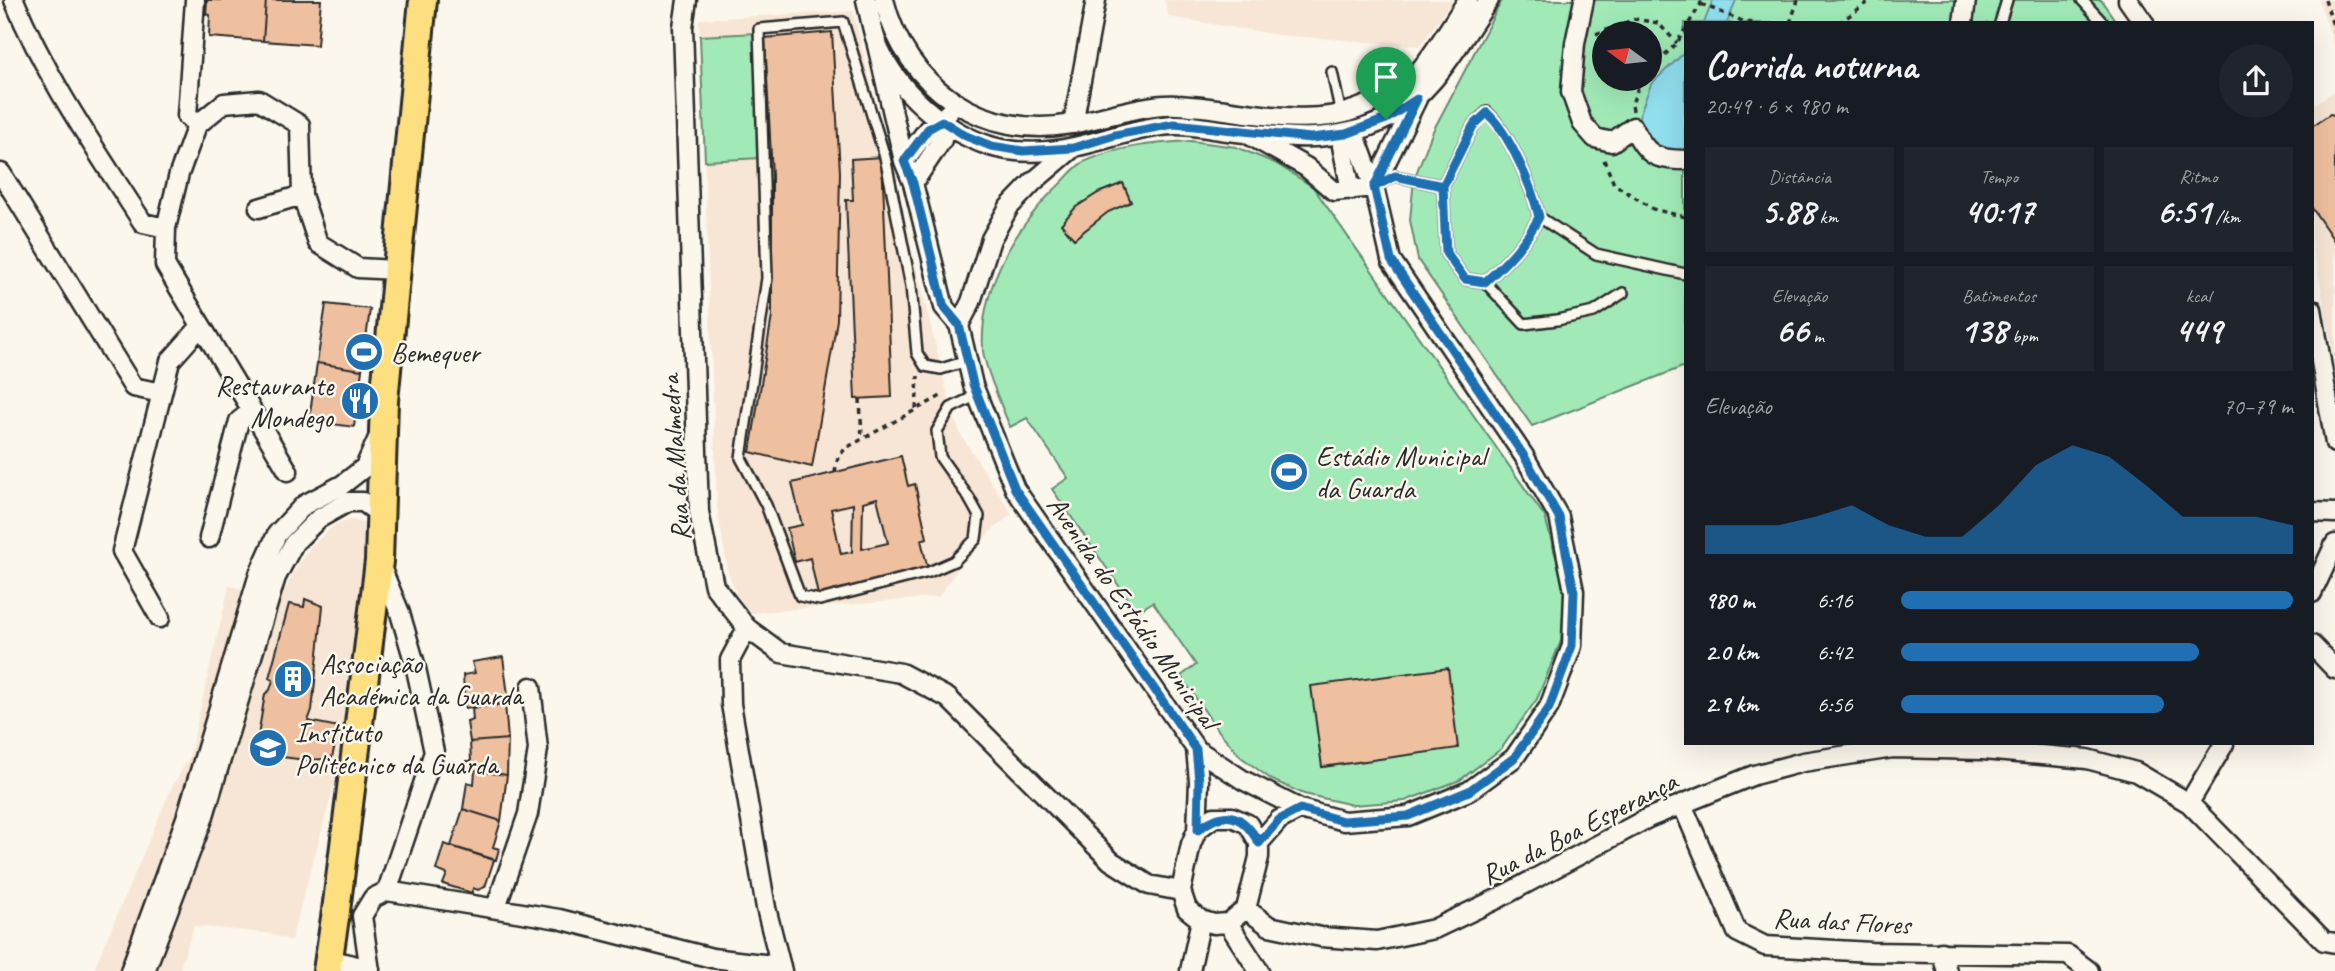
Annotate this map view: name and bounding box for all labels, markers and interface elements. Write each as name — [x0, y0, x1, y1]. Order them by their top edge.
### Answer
north arrow — [1592, 21, 1662, 91]
map controls — [1592, 21, 1662, 91]
text: Corrida noturna — [1705, 42, 1917, 89]
button: share — [2219, 44, 2293, 118]
pin — [1356, 47, 1416, 119]
icon: arrive — [1367, 58, 1405, 96]
text: 20:49 · 6 × 980 m — [1705, 92, 1848, 121]
text: Distância — [1769, 165, 1831, 189]
text: Tempo — [1980, 165, 2018, 189]
text: Ritmo — [2179, 165, 2218, 189]
text: 5.88 — [1761, 189, 1815, 234]
text: 40:17 — [1964, 189, 2034, 234]
text: 6:51 — [2156, 189, 2211, 234]
text: km — [1815, 205, 1838, 229]
text: /km — [2211, 205, 2240, 229]
text: Elevação — [1772, 284, 1827, 308]
text: Batimentos — [1962, 284, 2036, 308]
text: kcal — [2186, 284, 2211, 308]
text: 66 — [1776, 308, 1809, 353]
text: 138 — [1960, 308, 2007, 353]
text: 449 — [2175, 308, 2222, 353]
text: m — [1809, 324, 1824, 348]
text: bpm — [2007, 324, 2038, 348]
sports icon: Bemequer — [343, 331, 385, 373]
place label: Bemequer — [391, 335, 481, 370]
place label: Restaurante Mondego — [215, 368, 335, 435]
street label: Rua da Malmedra — [652, 371, 698, 542]
restaurant icon: Restaurante Mondego — [339, 380, 381, 422]
text: Elevação — [1705, 392, 1772, 421]
text: 70–79 m — [2223, 392, 2293, 421]
place label: Estádio Municipal da Guarda — [1316, 439, 1491, 506]
sports icon: Estádio Municipal da Guarda — [1268, 451, 1310, 493]
street label: Avenida do Estádio Municipal — [1039, 489, 1230, 740]
text: 980 m — [1705, 586, 1754, 615]
text: 6:16 — [1817, 586, 1853, 615]
text: 2.0 km — [1705, 638, 1759, 667]
text: 6:42 — [1817, 638, 1853, 667]
place label: Associação Académica da Guarda — [320, 646, 525, 713]
building icon: Associação Académica da Guarda — [272, 658, 314, 700]
text: 2.9 km — [1705, 690, 1758, 719]
text: 6:56 — [1817, 690, 1853, 719]
place label: Instituto Politécnico da Guarda — [295, 715, 500, 782]
school or university icon: Instituto Politécnico da Guarda — [247, 727, 289, 769]
street label: Rua da Boa Esperança — [1475, 763, 1684, 892]
street label: Rua das Flores — [1772, 900, 1914, 942]

